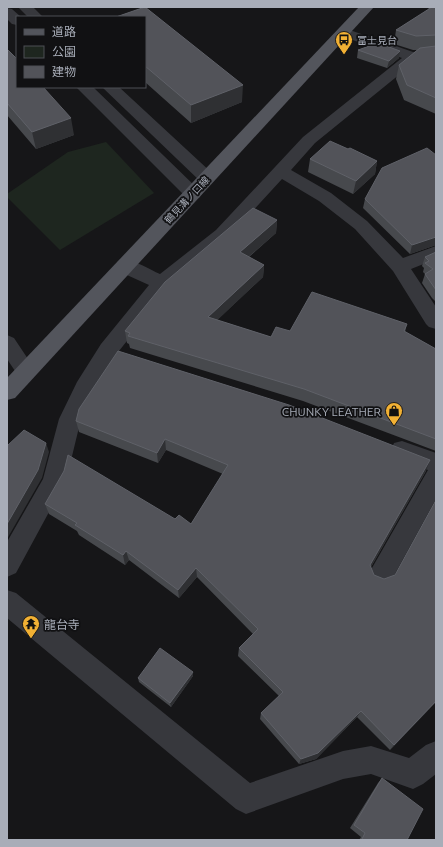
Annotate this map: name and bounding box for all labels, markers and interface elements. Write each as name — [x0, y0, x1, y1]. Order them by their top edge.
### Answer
legend — [16, 16, 146, 88]
text: 道路 — [52, 25, 76, 38]
bus stop icon: 富士見台 — [334, 30, 354, 55]
place label: 富士見台 — [357, 35, 397, 46]
text: 公園 — [52, 45, 76, 58]
text: 建物 — [52, 65, 76, 78]
street label: 鶴見溝ノ口線 — [163, 174, 211, 226]
shop icon: CHUNKY LEATHER — [384, 401, 404, 426]
place label: CHUNKY LEATHER — [282, 405, 382, 418]
temple icon: 龍台寺 — [21, 614, 41, 639]
place label: 龍台寺 — [44, 618, 80, 631]

